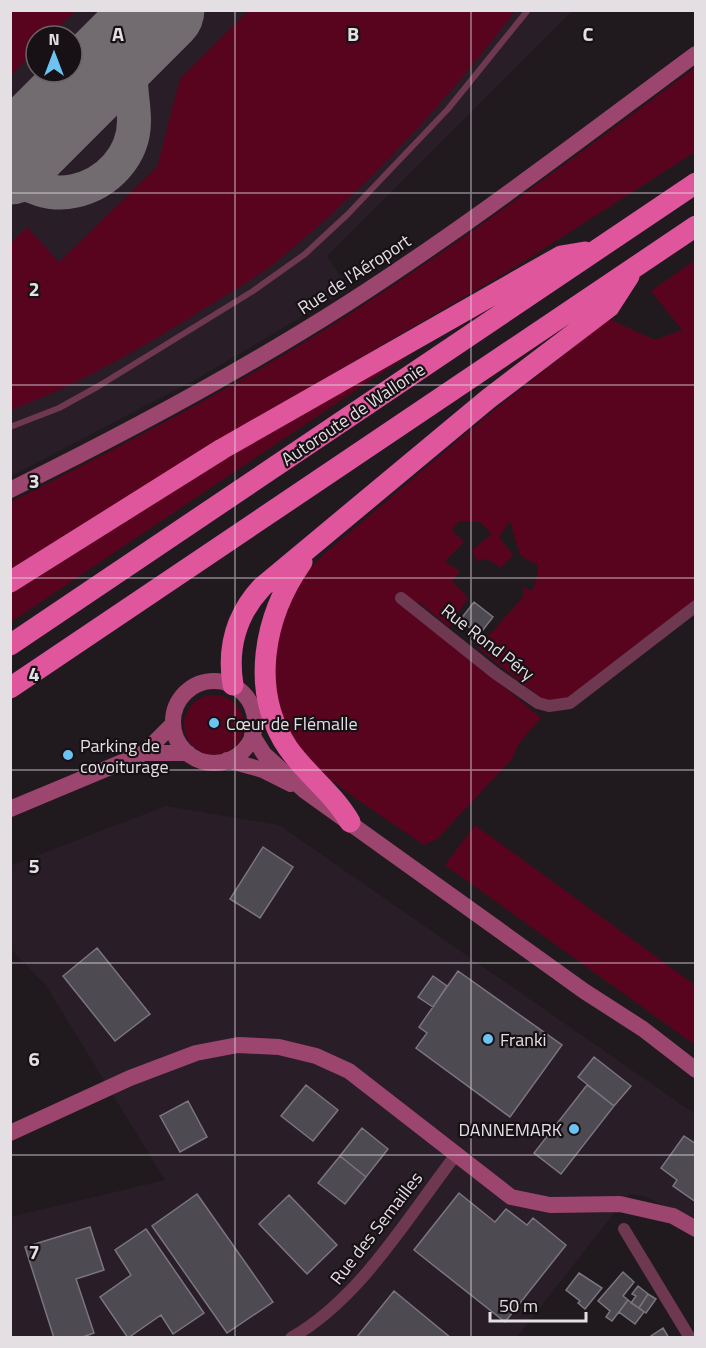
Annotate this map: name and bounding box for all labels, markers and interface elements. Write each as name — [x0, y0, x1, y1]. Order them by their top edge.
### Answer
text: A — [112, 18, 124, 49]
text: B — [347, 18, 359, 49]
text: C — [583, 18, 594, 49]
north arrow — [24, 24, 84, 84]
text: N — [48, 27, 60, 51]
street label: Rue de l'Aéroport — [292, 227, 416, 321]
text: 2 — [28, 273, 40, 304]
street label: Autoroute de Wallonie — [276, 356, 430, 472]
text: 3 — [28, 465, 40, 496]
street label: Rue Rond Péry — [436, 597, 541, 687]
text: 4 — [28, 658, 40, 689]
place label: Cœur de Flémalle — [226, 710, 358, 737]
marker: Cœur de Flémalle — [207, 716, 221, 730]
place label: Parking de covoiturage — [80, 732, 169, 780]
marker: Parking de covoiturage — [61, 748, 75, 762]
text: 5 — [28, 850, 40, 881]
place label: Franki — [500, 1026, 547, 1053]
marker: Franki — [481, 1032, 495, 1046]
text: 6 — [28, 1043, 40, 1074]
place label: DANNEMARK — [458, 1116, 562, 1143]
marker: DANNEMARK — [567, 1122, 581, 1136]
street label: Rue des Semailles — [323, 1166, 429, 1290]
text: 7 — [28, 1236, 40, 1267]
scale bar — [490, 1285, 586, 1323]
text: 50 m — [499, 1292, 538, 1319]

